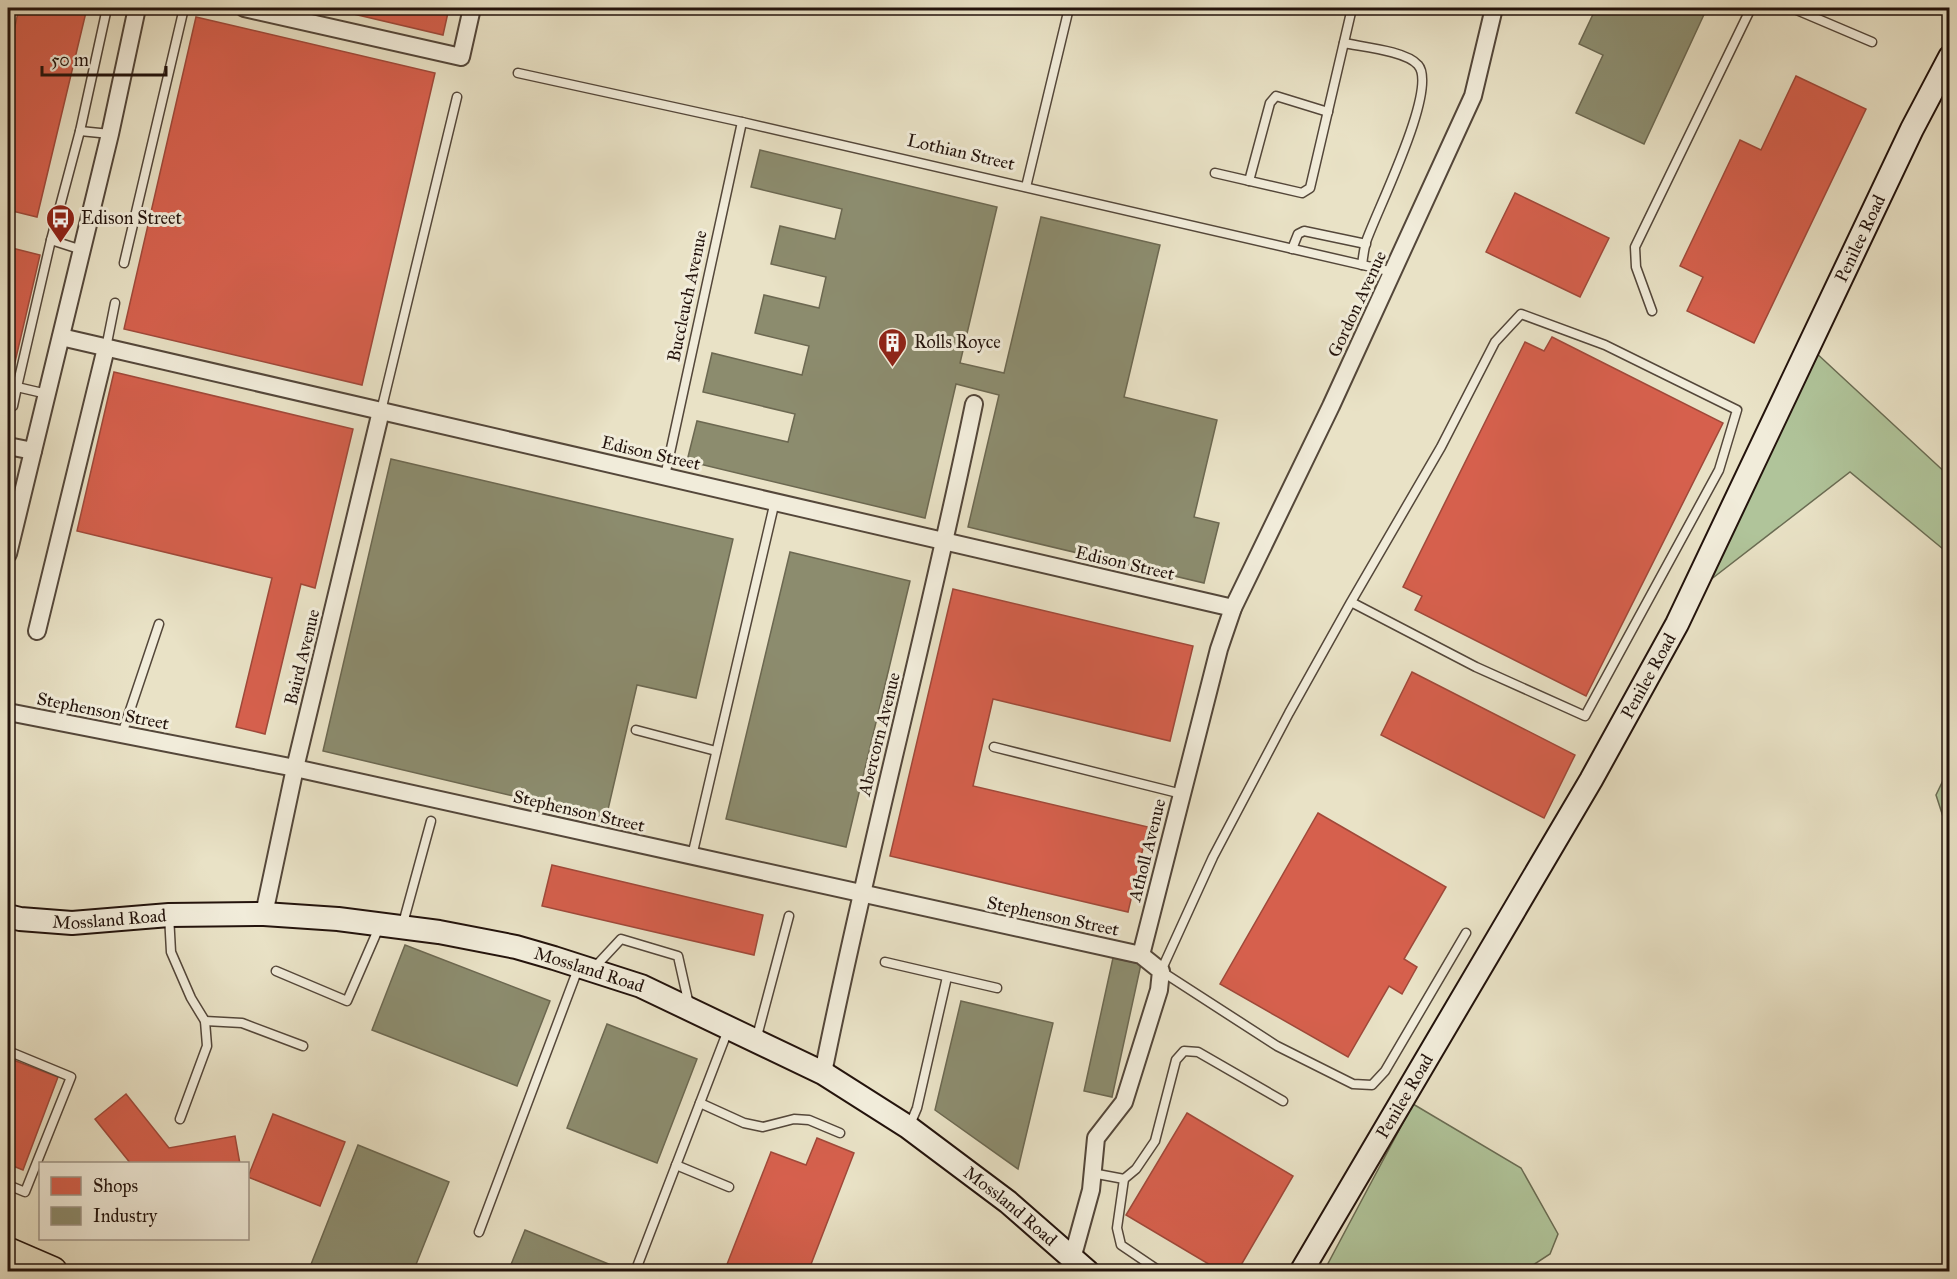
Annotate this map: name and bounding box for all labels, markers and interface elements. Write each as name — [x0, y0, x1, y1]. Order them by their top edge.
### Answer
scale bar — [42, 39, 166, 77]
text: 50 m — [51, 49, 89, 71]
street label: Lothian Street — [905, 129, 1018, 175]
street label: Penilee Road — [1830, 191, 1890, 286]
bus stop icon: Edison Street — [44, 202, 76, 244]
place label: Edison Street — [81, 207, 183, 229]
street label: Buccleuch Avenue — [662, 228, 712, 364]
street label: Gordon Avenue — [1323, 247, 1391, 361]
building icon: Rolls Royce — [877, 326, 909, 368]
place label: Rolls Royce — [914, 331, 1001, 353]
street label: Edison Street — [599, 431, 703, 475]
street label: Edison Street — [1073, 541, 1177, 585]
street label: Baird Avenue — [279, 607, 325, 707]
street label: Penilee Road — [1616, 629, 1681, 722]
street label: Abercorn Avenue — [853, 670, 905, 799]
street label: Stephenson Street — [35, 687, 172, 735]
street label: Stephenson Street — [511, 785, 648, 837]
street label: Atholl Avenue — [1123, 796, 1170, 905]
street label: Stephenson Street — [985, 891, 1122, 941]
street label: Mossland Road — [52, 904, 167, 934]
street label: Mossland Road — [532, 942, 647, 997]
street label: Penilee Road — [1371, 1050, 1438, 1142]
legend — [39, 1162, 249, 1240]
street label: Mossland Road — [959, 1162, 1061, 1251]
text: Shops — [93, 1175, 138, 1197]
text: Industry — [93, 1205, 158, 1227]

